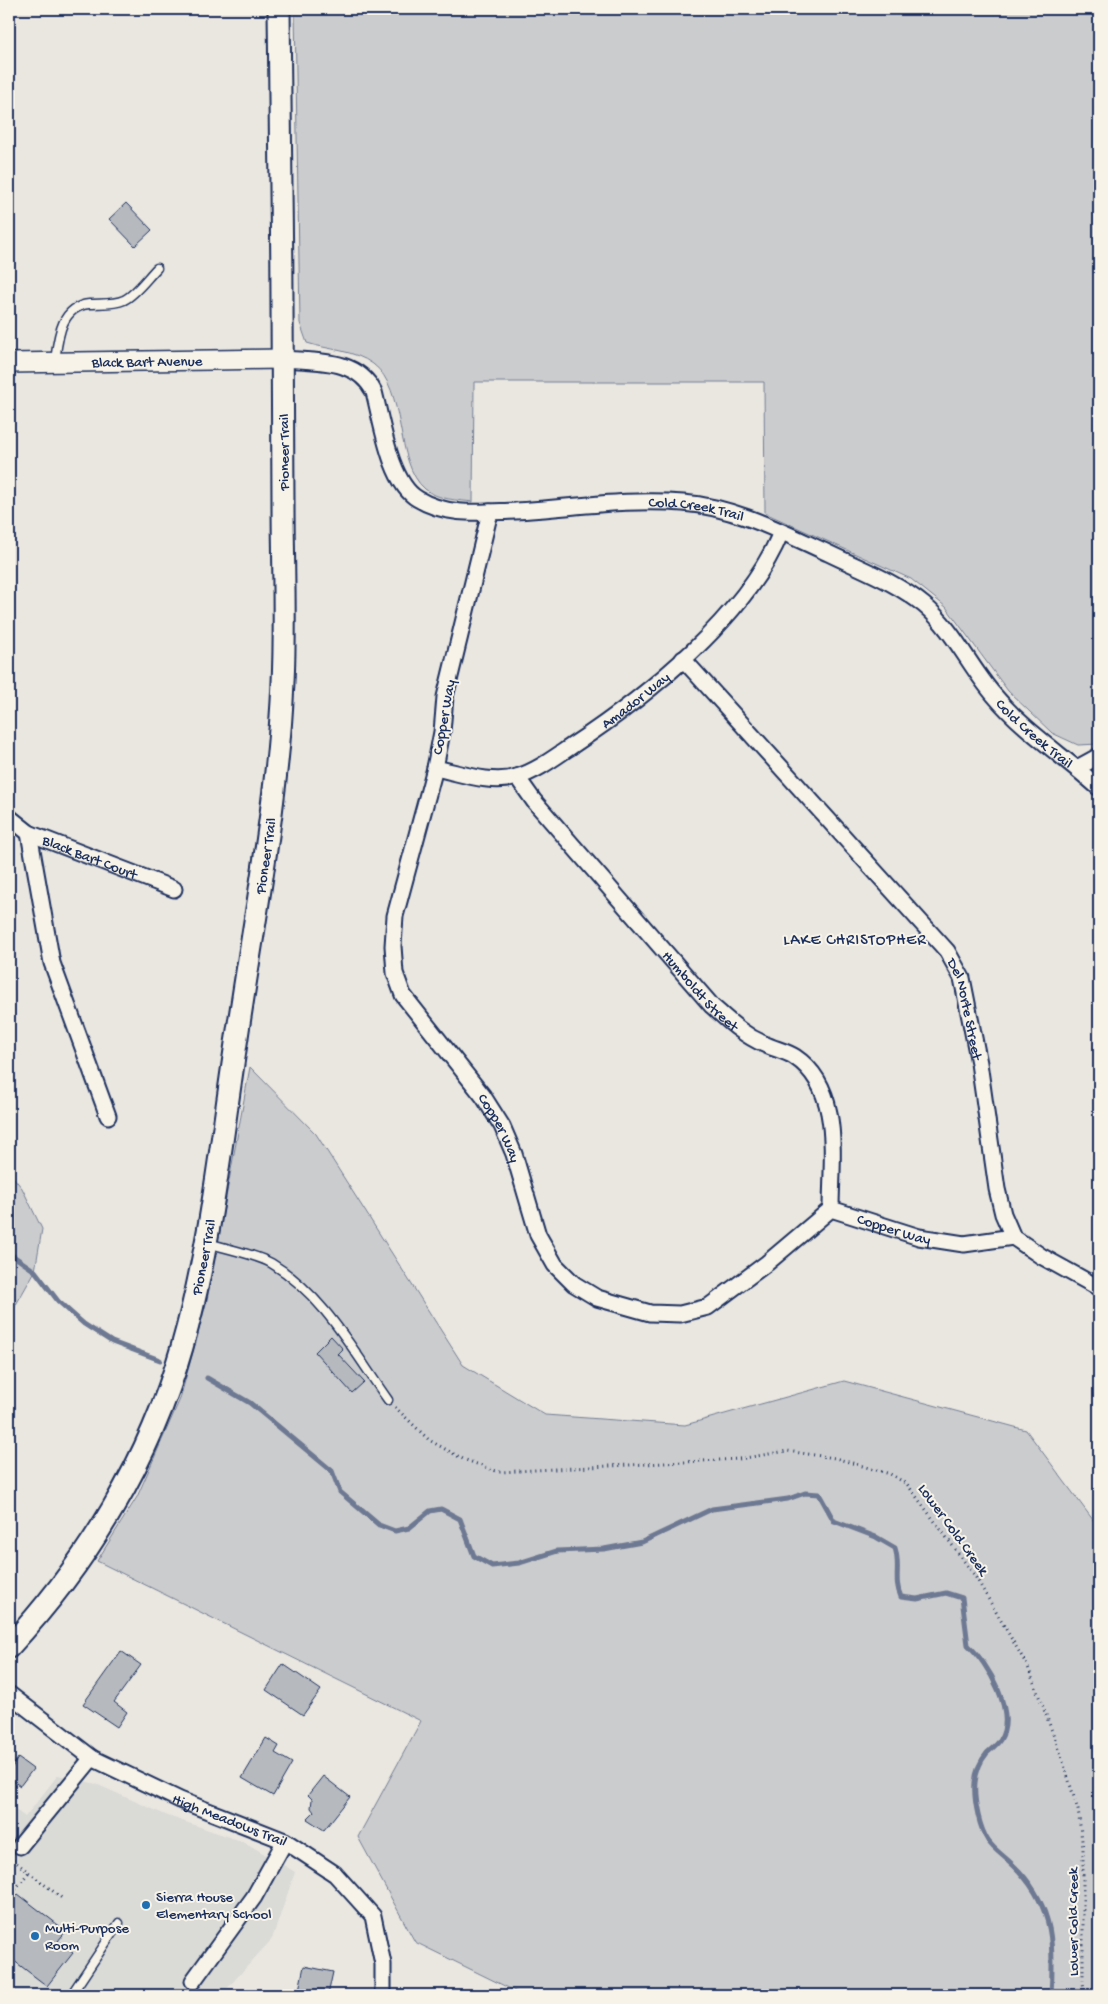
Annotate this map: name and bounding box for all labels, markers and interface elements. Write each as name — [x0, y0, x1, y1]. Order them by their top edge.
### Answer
street label: Black Bart Avenue — [90, 353, 203, 373]
street label: Pioneer Trail — [276, 414, 294, 491]
street label: Cold Creek Trail — [649, 495, 746, 527]
street label: Amador Way — [598, 669, 675, 734]
street label: Copper Way — [430, 678, 461, 756]
street label: Cold Creek Trail — [991, 696, 1076, 773]
street label: Pioneer Trail — [252, 817, 281, 896]
street label: Black Bart Court — [38, 832, 141, 886]
district label: LAKE CHRISTOPHER — [783, 932, 927, 951]
street label: Humboldt Street — [657, 948, 743, 1037]
street label: Del Norte Street — [941, 955, 985, 1063]
street label: Copper Way — [473, 1091, 523, 1165]
street label: Copper Way — [854, 1211, 932, 1250]
street label: Pioneer Trail — [188, 1218, 221, 1298]
street label: Lower Cold Creek — [913, 1481, 992, 1580]
street label: High Meadows Trail — [169, 1791, 290, 1851]
street label: Lower Cold Creek — [1065, 1866, 1083, 1976]
place label: Sierra House Elementary School — [156, 1889, 272, 1924]
marker: Sierra House Elementary School — [140, 1899, 152, 1911]
place label: Multi-Purpose Room — [45, 1920, 129, 1955]
marker: Multi-Purpose Room — [29, 1930, 41, 1942]

